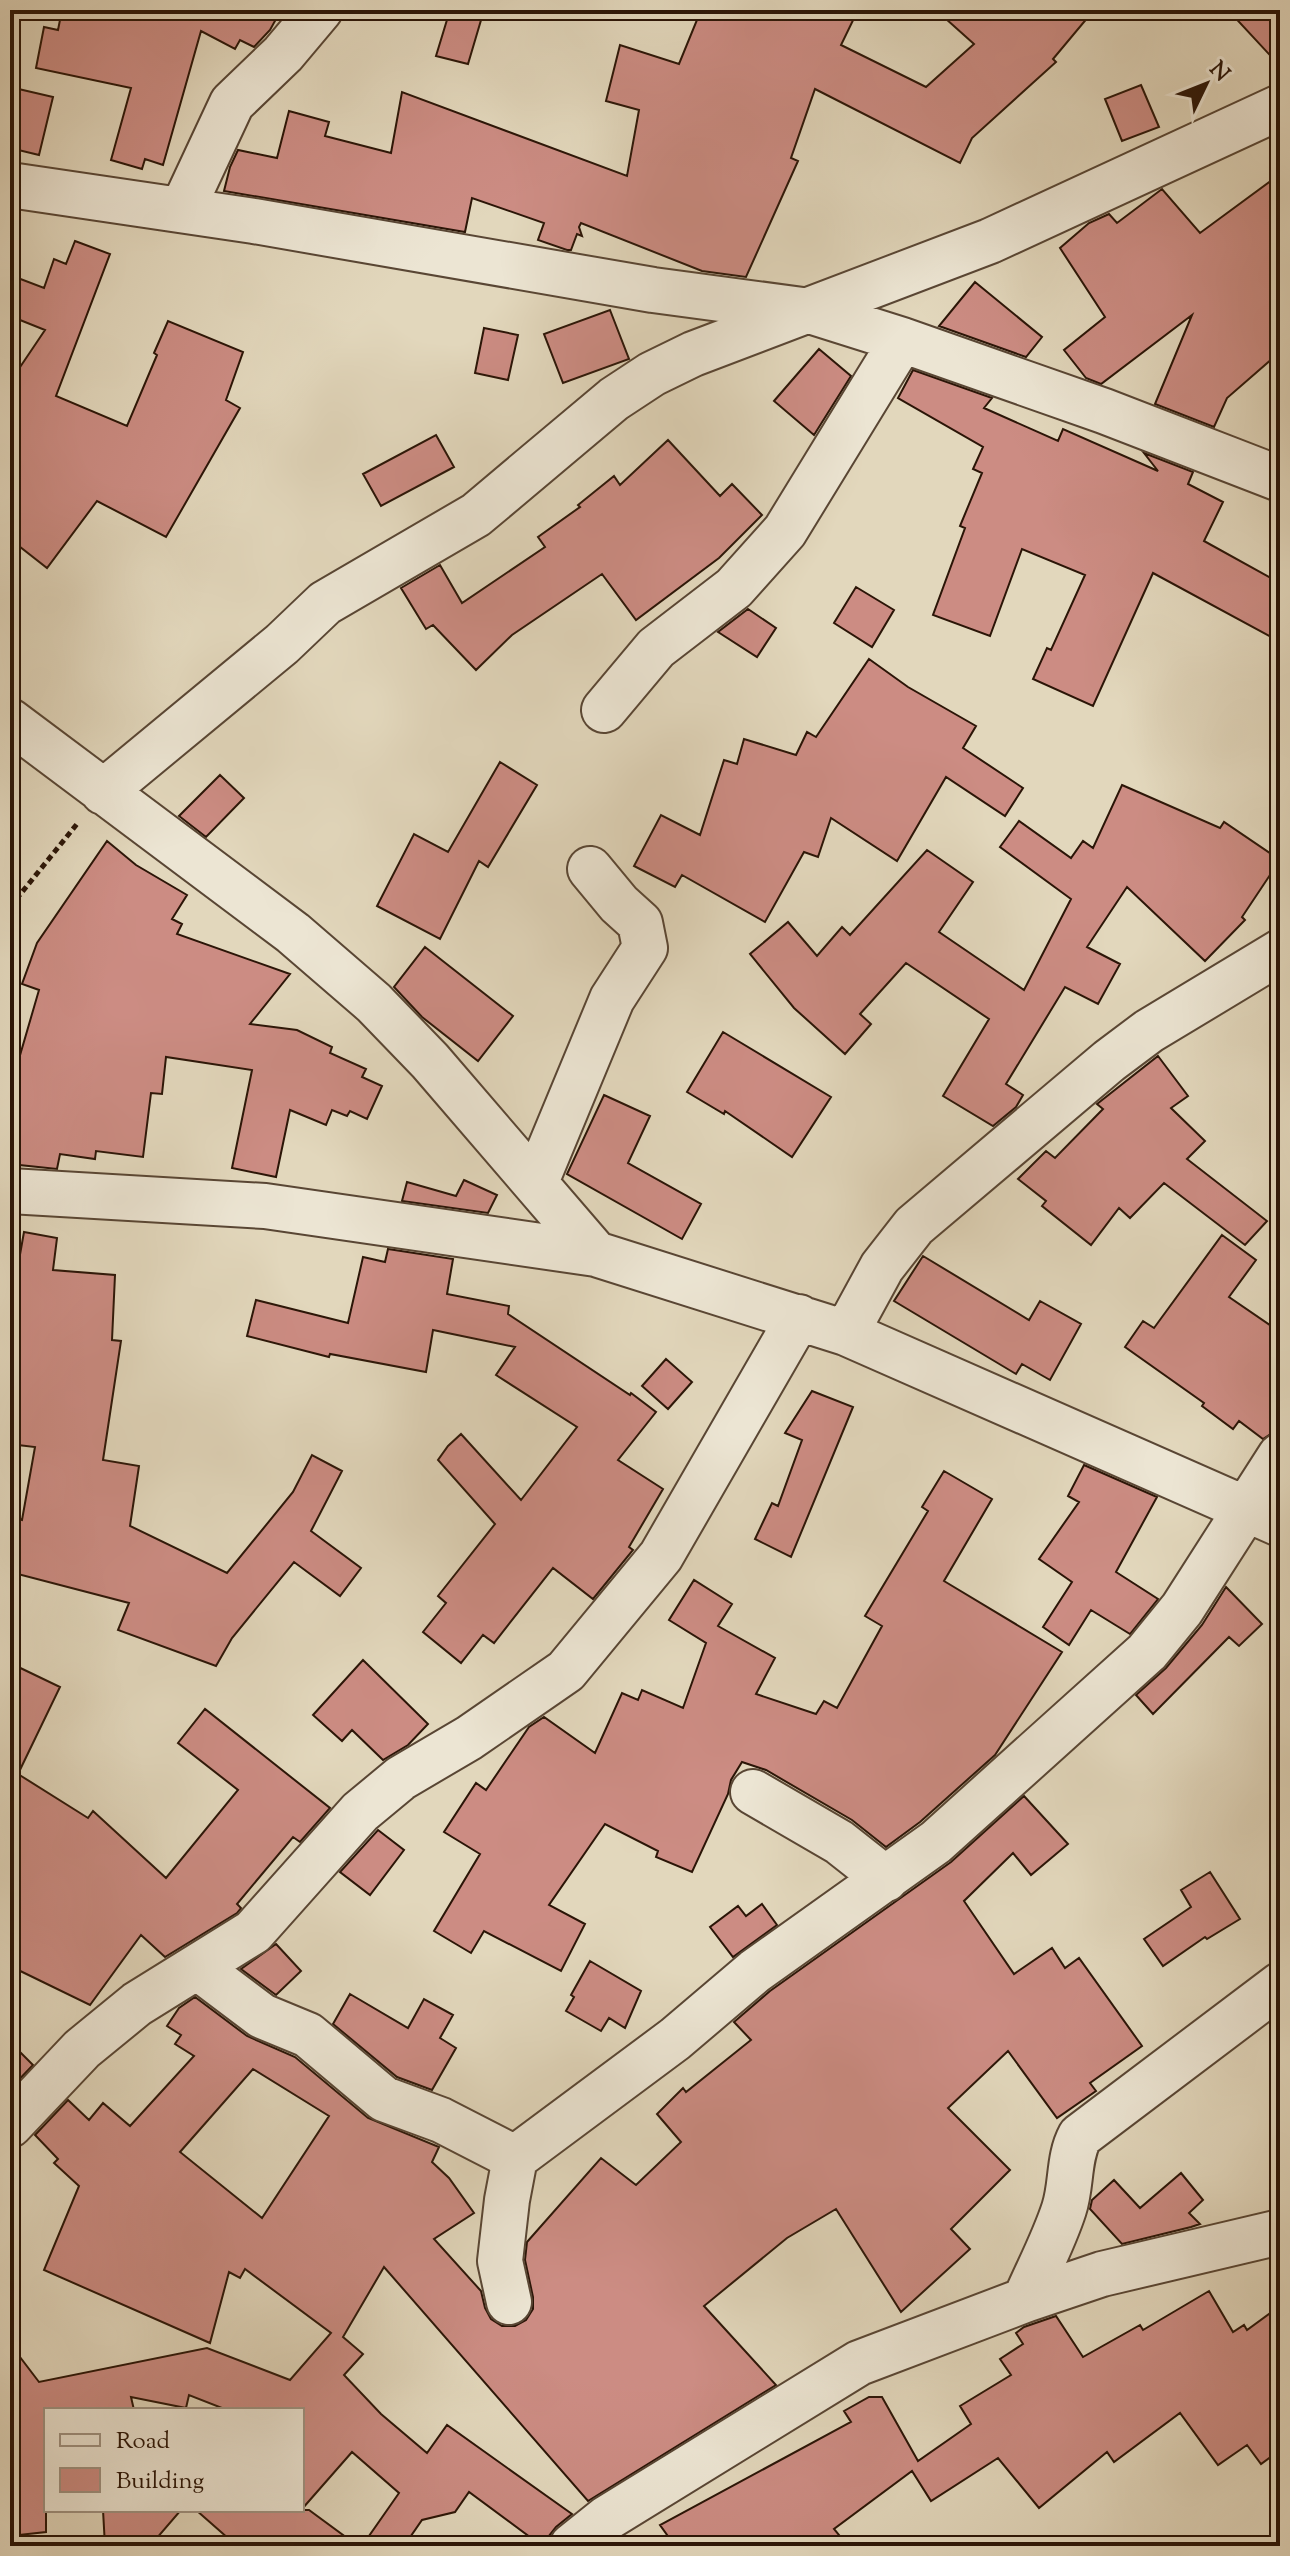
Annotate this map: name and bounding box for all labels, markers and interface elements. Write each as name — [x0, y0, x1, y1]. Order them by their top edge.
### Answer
north arrow — [1166, 44, 1246, 124]
text: N — [1201, 55, 1236, 90]
legend — [44, 2408, 304, 2512]
text: Road — [116, 2425, 170, 2459]
text: Building — [116, 2465, 205, 2499]

